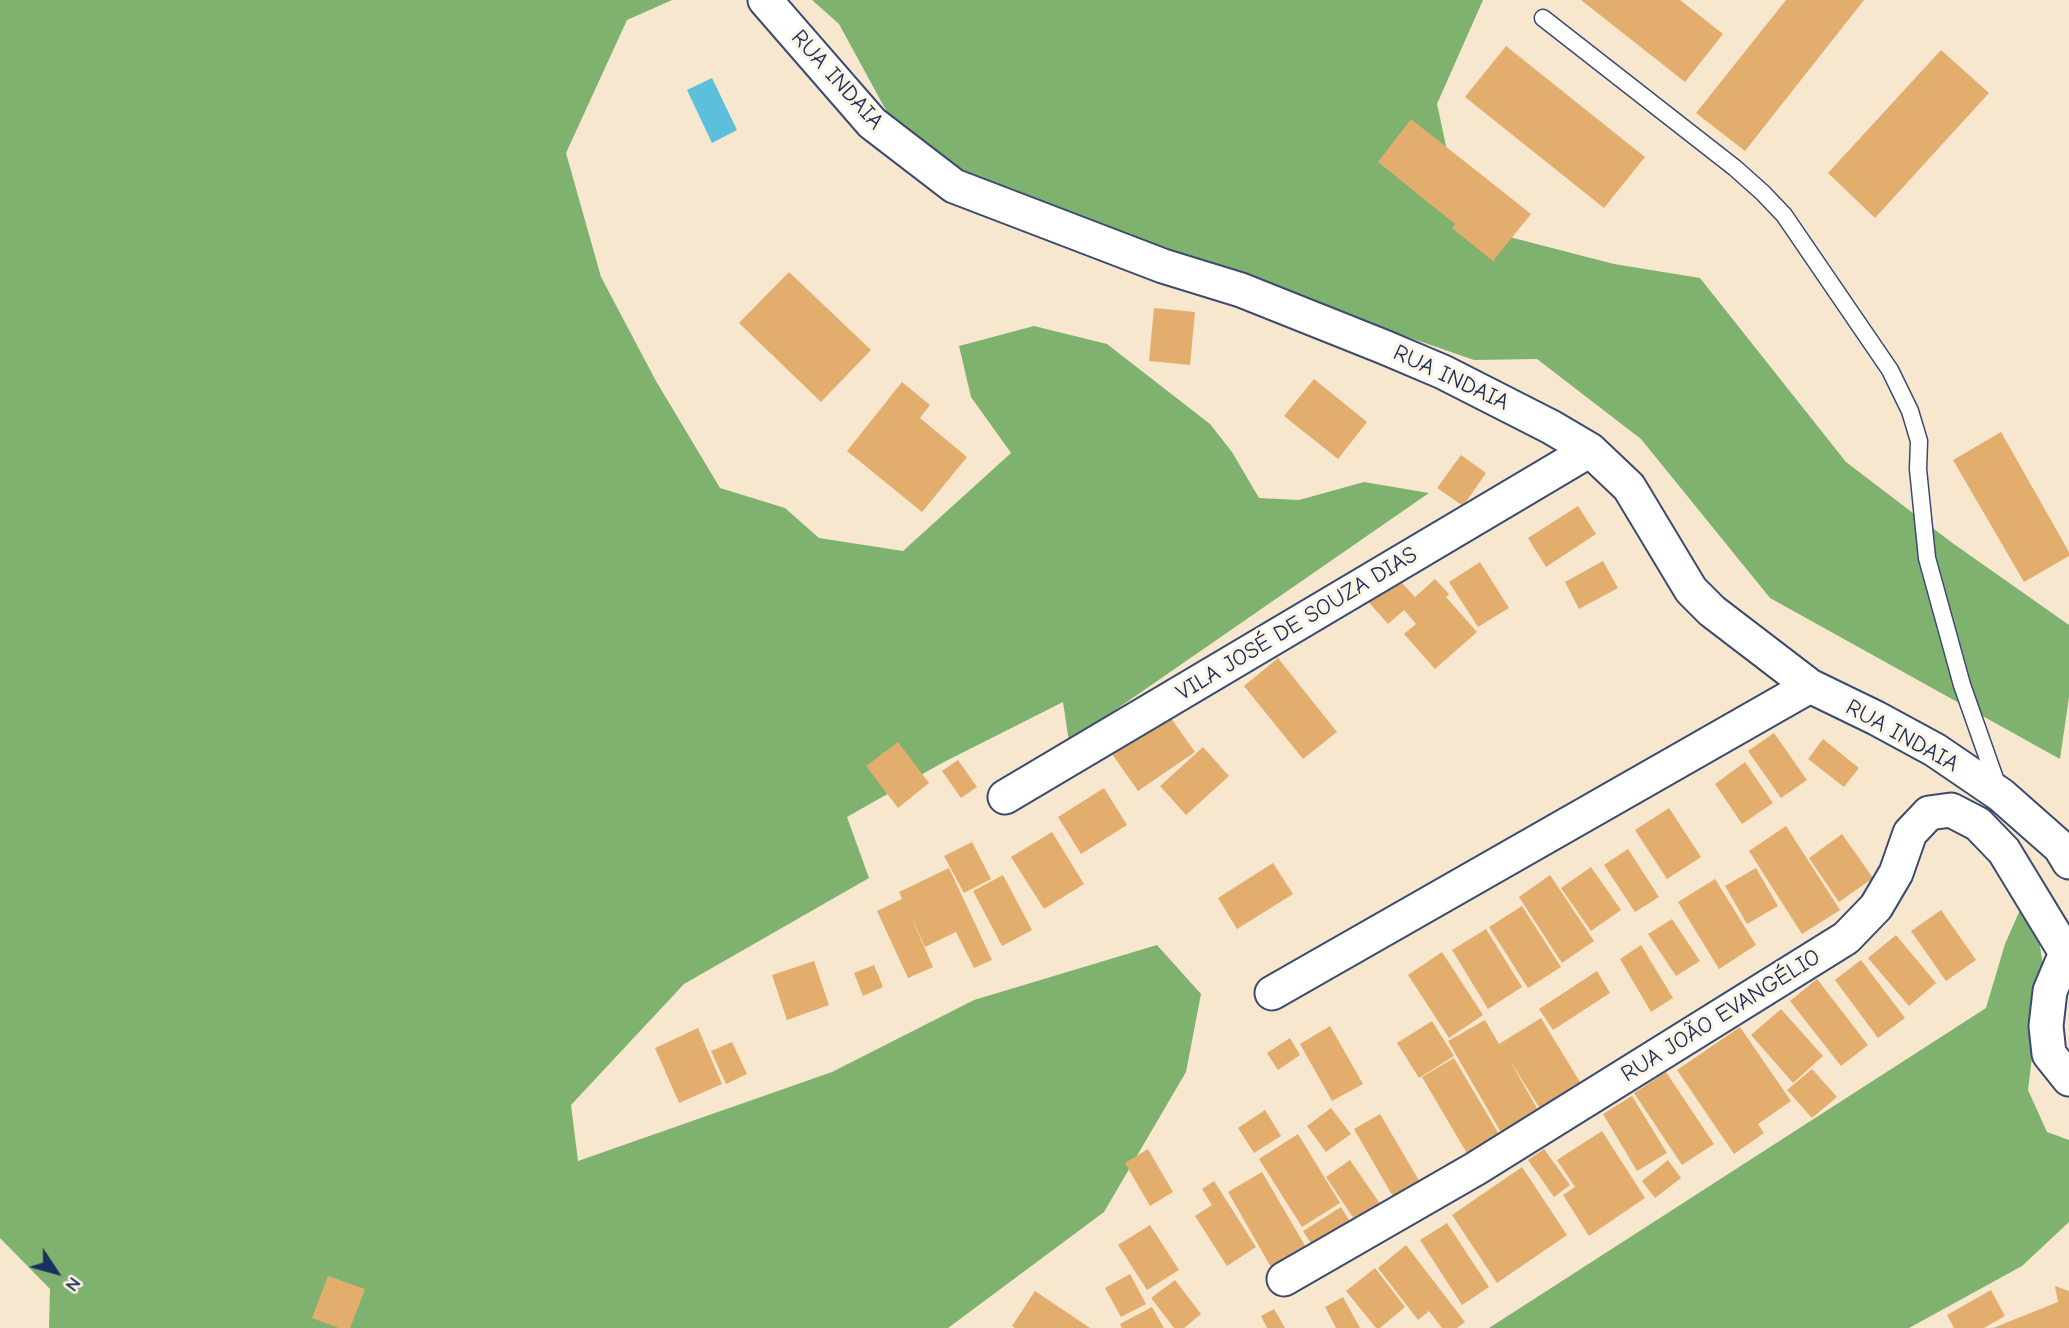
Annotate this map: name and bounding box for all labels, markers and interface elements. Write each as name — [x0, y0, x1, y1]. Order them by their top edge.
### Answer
street label: RUA INDAIA — [785, 24, 889, 136]
street label: RUA INDAIA — [1389, 339, 1513, 417]
street label: VILA JOSÉ DE SOUZA DIAS — [1172, 541, 1422, 707]
street label: RUA INDAIA — [1841, 694, 1963, 778]
street label: RUA JOÃO EVANGÉLIO — [1616, 943, 1826, 1089]
north arrow — [21, 1237, 91, 1307]
text: N — [60, 1273, 86, 1296]

